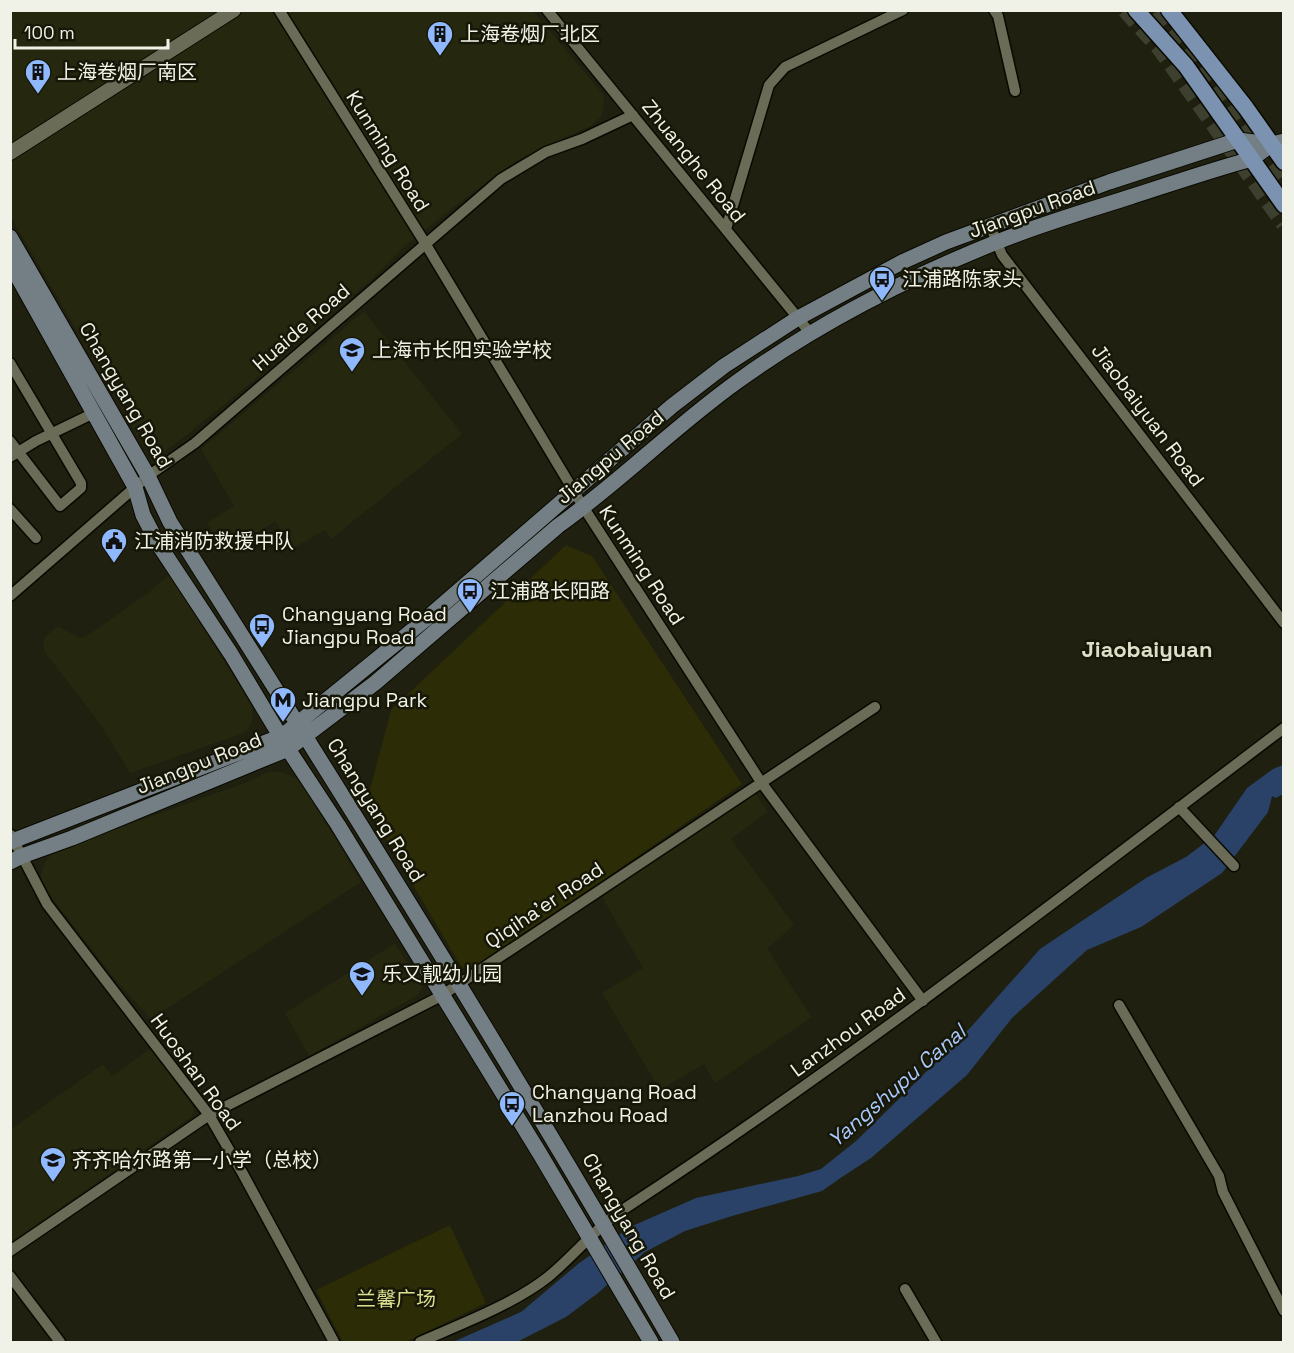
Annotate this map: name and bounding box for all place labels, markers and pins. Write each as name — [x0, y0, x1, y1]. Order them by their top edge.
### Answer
building icon: 上海卷烟厂北区 — [425, 19, 455, 57]
place label: 上海卷烟厂北区 — [460, 21, 600, 47]
building icon: 上海卷烟厂南区 — [23, 57, 53, 95]
place label: 上海卷烟厂南区 — [57, 59, 197, 85]
bus stop icon: 江浦路陈家头 — [867, 264, 897, 302]
place label: 江浦路陈家头 — [902, 266, 1022, 292]
school or university icon: 上海市长阳实验学校 — [337, 335, 367, 373]
place label: 上海市长阳实验学校 — [372, 337, 552, 363]
public building icon: 江浦消防救援中队 — [99, 526, 129, 564]
place label: 江浦消防救援中队 — [134, 528, 294, 554]
bus stop icon: 江浦路长阳路 — [455, 576, 485, 614]
place label: 江浦路长阳路 — [490, 578, 610, 604]
place label: Changyang Road Jiangpu Road — [282, 601, 447, 650]
bus stop icon: Changyang Road Jiangpu Road — [247, 611, 277, 649]
metro station icon: Jiangpu Park — [268, 685, 298, 723]
place label: Jiangpu Park — [302, 687, 427, 713]
school or university icon: 乐又靓幼儿园 — [347, 959, 377, 997]
place label: 乐又靓幼儿园 — [382, 961, 502, 987]
place label: Changyang Road Lanzhou Road — [532, 1079, 697, 1128]
bus stop icon: Changyang Road Lanzhou Road — [497, 1089, 527, 1127]
school or university icon: 齐齐哈尔路第一小学（总校） — [38, 1145, 68, 1183]
place label: 齐齐哈尔路第一小学（总校） — [72, 1147, 332, 1173]

